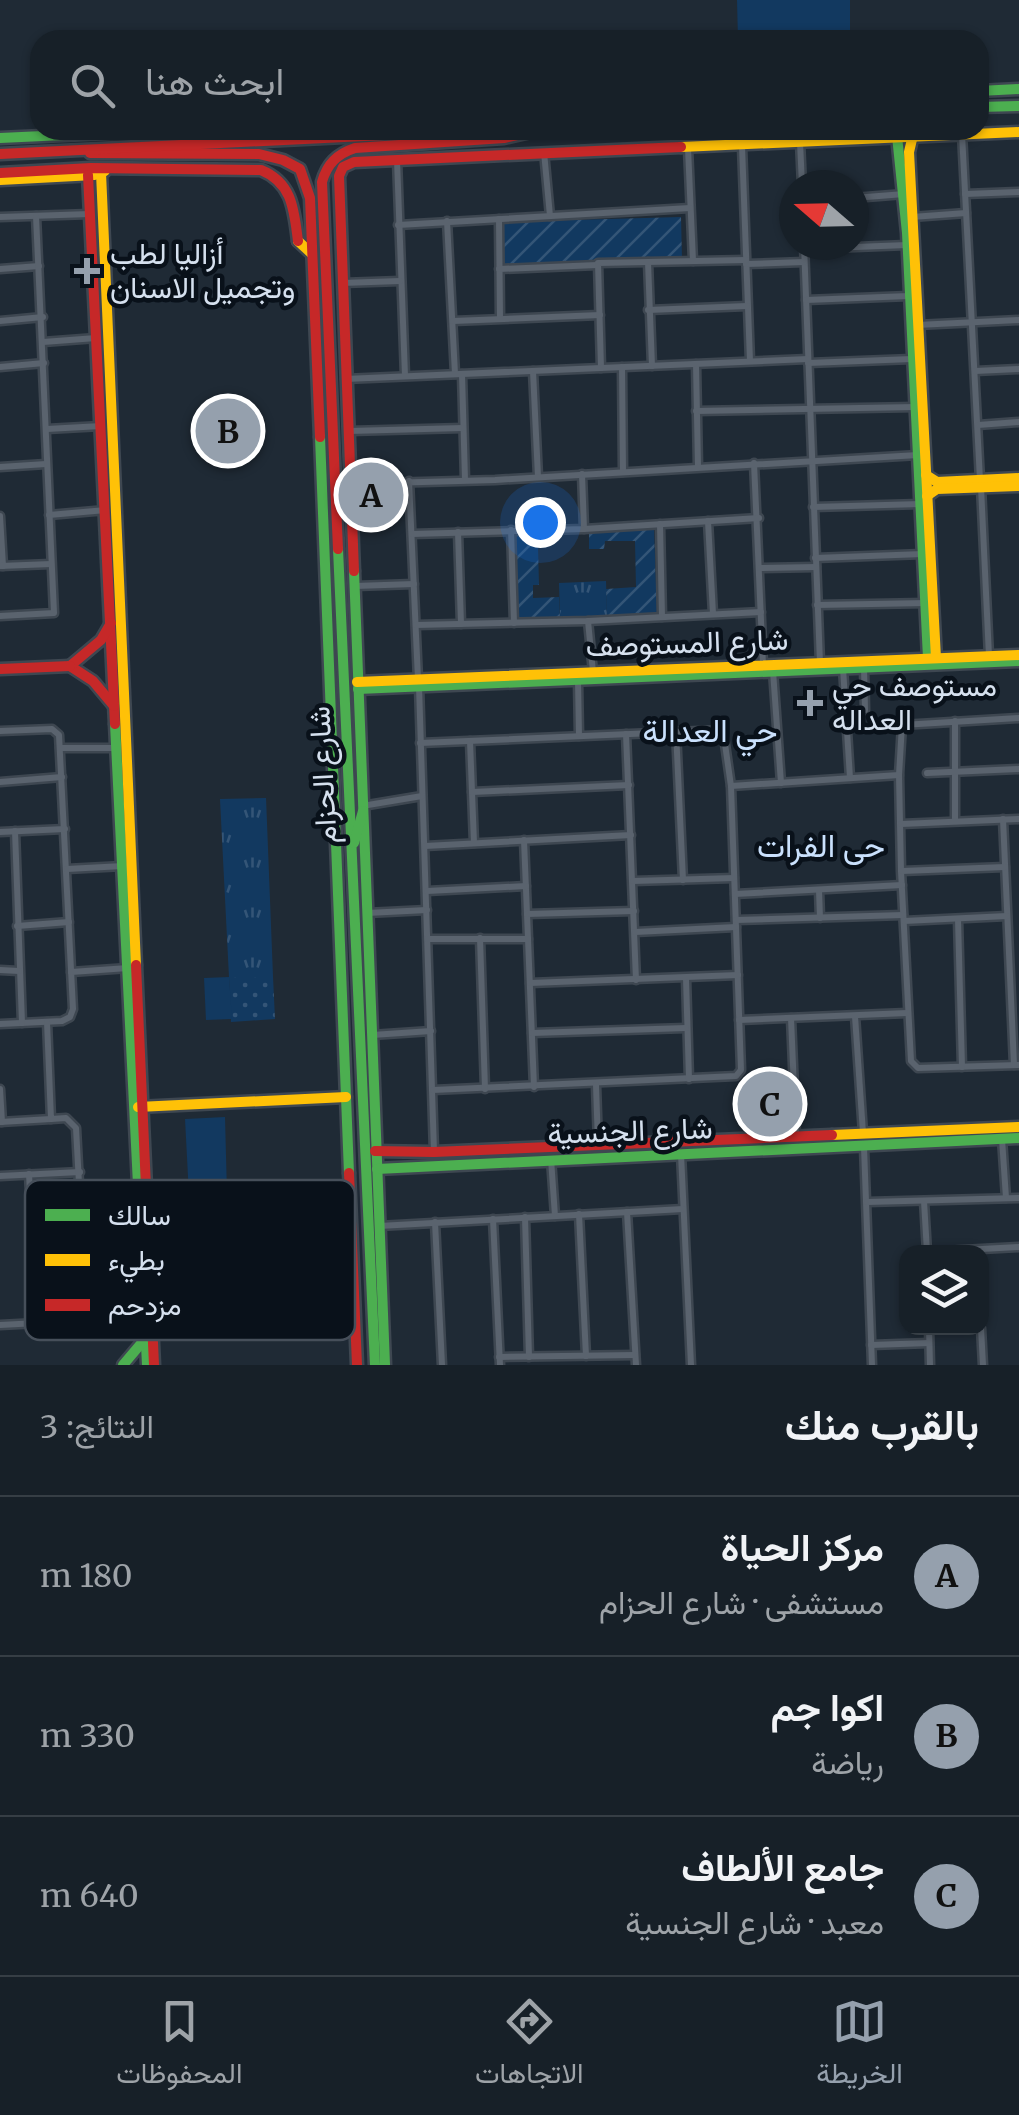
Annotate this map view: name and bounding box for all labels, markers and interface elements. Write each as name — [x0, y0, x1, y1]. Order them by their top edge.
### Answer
search box — [30, 30, 989, 140]
icon: search — [65, 58, 120, 113]
text: ابحث هنا — [145, 58, 284, 105]
north arrow — [779, 170, 869, 260]
place label: أزاليا لطب وتجميل الاسنان — [110, 234, 295, 306]
marker: أزاليا لطب وتجميل الاسنان — [74, 258, 100, 284]
pin: B — [196, 394, 260, 468]
pin: A — [338, 458, 404, 532]
your location — [515, 497, 566, 548]
street label: شارع المستوصف — [585, 619, 789, 667]
place label: مستوصف حي العداله — [832, 666, 997, 738]
marker: مستوصف حي العداله — [797, 690, 823, 716]
street label: شارع الحزام — [299, 705, 347, 845]
district label: حي العدالة — [643, 711, 778, 757]
district label: حی الفرات — [757, 826, 885, 866]
pin: C — [738, 1066, 802, 1142]
street label: شارع الجنسية — [547, 1108, 713, 1154]
legend — [25, 1180, 355, 1340]
text: سالك — [108, 1197, 171, 1233]
text: بطيء — [108, 1242, 165, 1283]
map controls — [899, 1245, 989, 1335]
button: layers — [899, 1245, 989, 1335]
text: مزدحم — [108, 1287, 181, 1324]
text: بالقرب منك — [785, 1399, 979, 1451]
text: النتائج: 3 — [40, 1407, 154, 1447]
text: مركز الحياة — [721, 1524, 884, 1571]
text: 180 m — [40, 1556, 133, 1596]
text: A — [935, 1556, 958, 1596]
text: مستشفى · شارع الحزام — [599, 1583, 884, 1623]
text: اكوا جم — [771, 1684, 884, 1731]
text: 330 m — [40, 1716, 135, 1756]
text: B — [935, 1716, 958, 1756]
text: رياضة — [811, 1743, 884, 1783]
text: جامع الألطاف — [681, 1844, 884, 1891]
text: 640 m — [40, 1876, 139, 1916]
text: C — [936, 1876, 957, 1916]
text: معبد · شارع الجنسية — [625, 1903, 884, 1943]
tab: المحفوظات — [116, 1994, 242, 2098]
tab: الاتجاهات — [475, 1994, 584, 2098]
tab: الخريطة — [816, 1994, 903, 2098]

